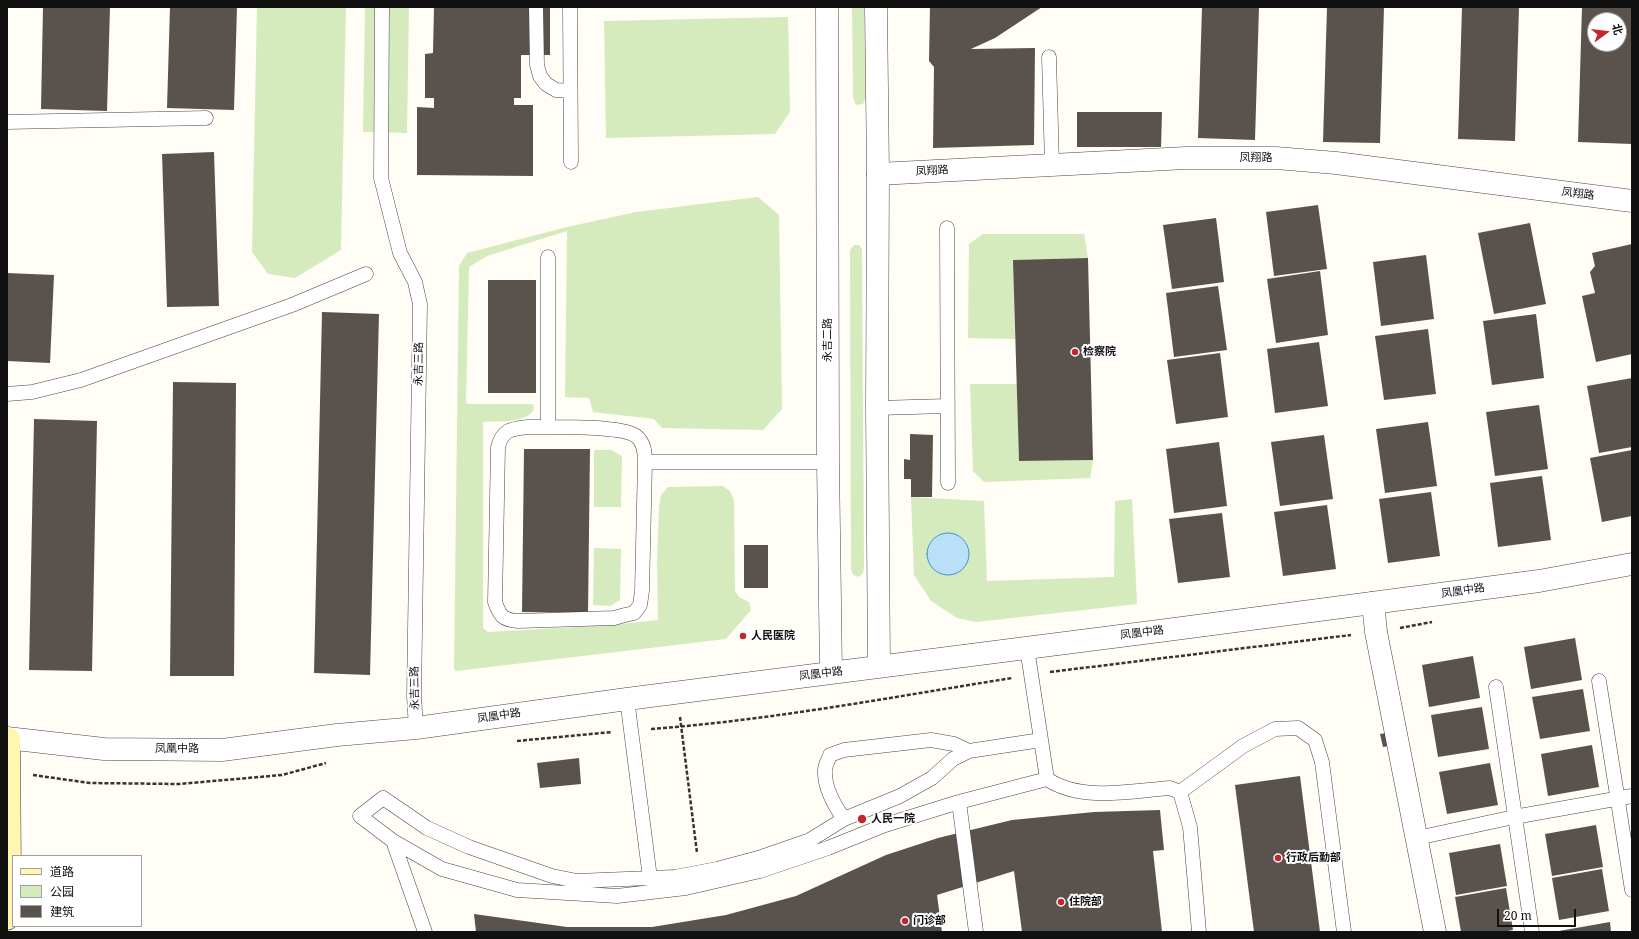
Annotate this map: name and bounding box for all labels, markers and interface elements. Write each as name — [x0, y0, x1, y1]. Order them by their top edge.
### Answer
north arrow — [1587, 12, 1627, 52]
text: 北 — [1609, 22, 1627, 36]
street label: 凤翔路 — [1240, 151, 1272, 165]
street label: 凤翔路 — [915, 164, 949, 178]
street label: 凤翔路 — [1561, 185, 1595, 203]
street label: 永吉二路 — [821, 318, 835, 362]
street label: 永吉三路 — [412, 342, 426, 386]
place label: 检察院 — [1083, 345, 1116, 359]
marker: 检察院 — [1070, 347, 1080, 357]
street label: 凤凰中路 — [1440, 581, 1486, 601]
street label: 凤凰中路 — [1119, 624, 1165, 642]
place label: 人民医院 — [751, 629, 795, 643]
marker: 人民医院 — [738, 631, 748, 641]
street label: 凤凰中路 — [798, 665, 844, 683]
street label: 永吉三路 — [408, 666, 422, 710]
street label: 凤凰中路 — [476, 706, 522, 726]
street label: 凤凰中路 — [155, 742, 199, 756]
place label: 人民一院 — [871, 812, 915, 826]
marker: 人民一院 — [856, 813, 868, 825]
place label: 行政后勤部 — [1286, 851, 1341, 865]
marker: 行政后勤部 — [1273, 853, 1283, 863]
legend — [12, 855, 142, 927]
text: 道路 — [50, 863, 74, 880]
text: 公园 — [50, 883, 74, 900]
place label: 住院部 — [1069, 895, 1102, 909]
marker: 住院部 — [1056, 897, 1066, 907]
scale bar — [1499, 901, 1578, 927]
text: 建筑 — [50, 903, 74, 920]
text: 20 m — [1504, 907, 1532, 924]
place label: 门诊部 — [913, 914, 946, 928]
marker: 门诊部 — [900, 916, 910, 926]

